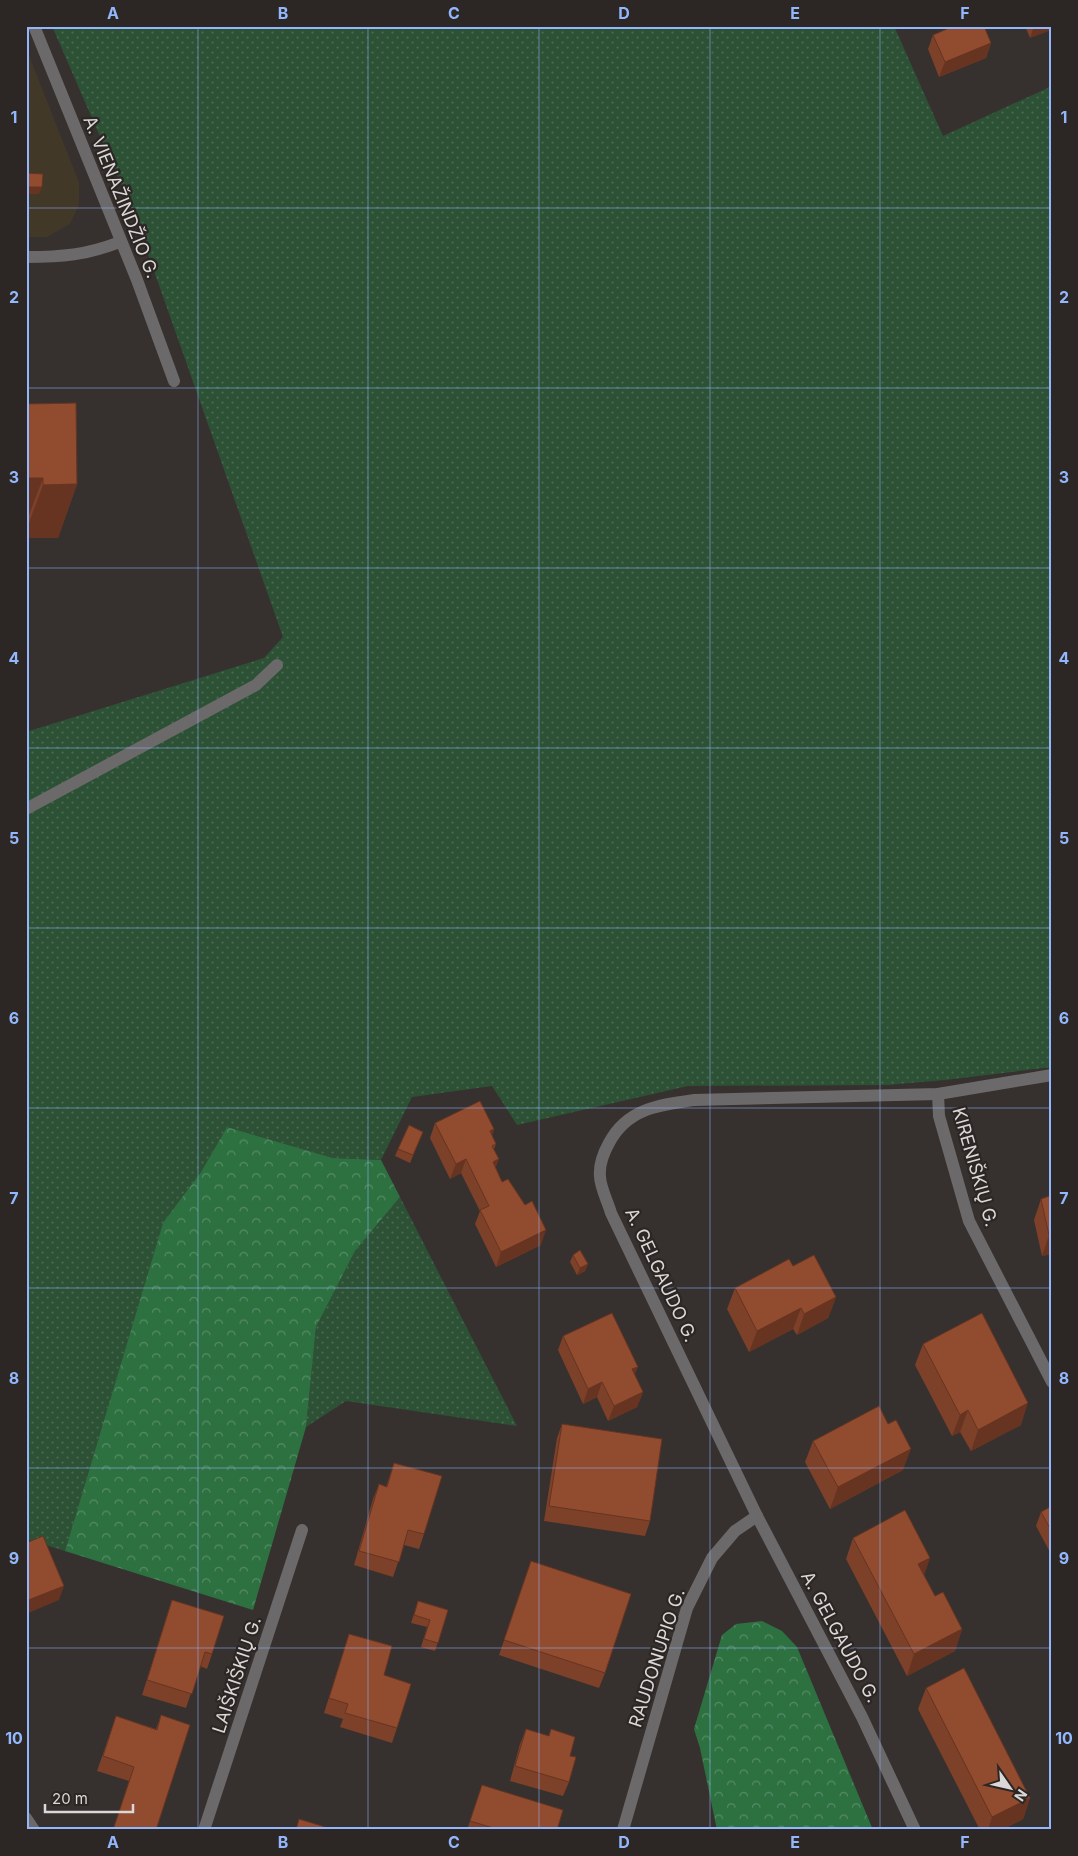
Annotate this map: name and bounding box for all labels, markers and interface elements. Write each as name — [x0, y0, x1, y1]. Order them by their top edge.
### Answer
text: A — [107, 3, 119, 23]
text: B — [278, 3, 288, 23]
text: C — [448, 3, 460, 23]
text: D — [618, 3, 630, 23]
text: E — [790, 3, 800, 23]
text: F — [960, 3, 970, 23]
text: 1 — [11, 107, 17, 127]
text: 1 — [1061, 107, 1067, 127]
street label: A. VIENAŽINDŽIO G. — [79, 112, 165, 281]
text: 2 — [9, 287, 19, 307]
text: 2 — [1059, 287, 1069, 307]
text: 3 — [9, 467, 19, 487]
text: 3 — [1059, 467, 1069, 487]
text: 4 — [9, 648, 20, 668]
text: 4 — [1059, 648, 1070, 668]
text: 5 — [9, 828, 19, 848]
text: 5 — [1059, 828, 1069, 848]
text: 6 — [9, 1008, 19, 1028]
text: 6 — [1059, 1008, 1069, 1028]
street label: KIRENIŠKIŲ G. — [948, 1104, 1004, 1229]
text: 7 — [9, 1188, 19, 1208]
text: 7 — [1059, 1188, 1069, 1208]
street label: A. GELGAUDO G. — [621, 1204, 702, 1345]
text: 8 — [9, 1368, 19, 1388]
text: 8 — [1059, 1368, 1069, 1388]
text: 9 — [9, 1548, 19, 1568]
text: 9 — [1059, 1548, 1069, 1568]
street label: A. GELGAUDO G. — [797, 1568, 884, 1706]
street label: RAUDONUPIO G. — [624, 1586, 689, 1730]
street label: LAIŠKIŠKIŲ G. — [207, 1614, 265, 1736]
text: 10 — [5, 1728, 23, 1748]
text: 10 — [1055, 1728, 1073, 1748]
north arrow — [986, 1764, 1036, 1814]
scale bar — [45, 1781, 132, 1813]
text: N — [1011, 1786, 1031, 1805]
text: 20 m — [52, 1789, 88, 1808]
text: A — [107, 1832, 119, 1852]
text: B — [278, 1832, 288, 1852]
text: C — [448, 1832, 460, 1852]
text: D — [618, 1832, 630, 1852]
text: E — [790, 1832, 800, 1852]
text: F — [960, 1832, 970, 1852]

